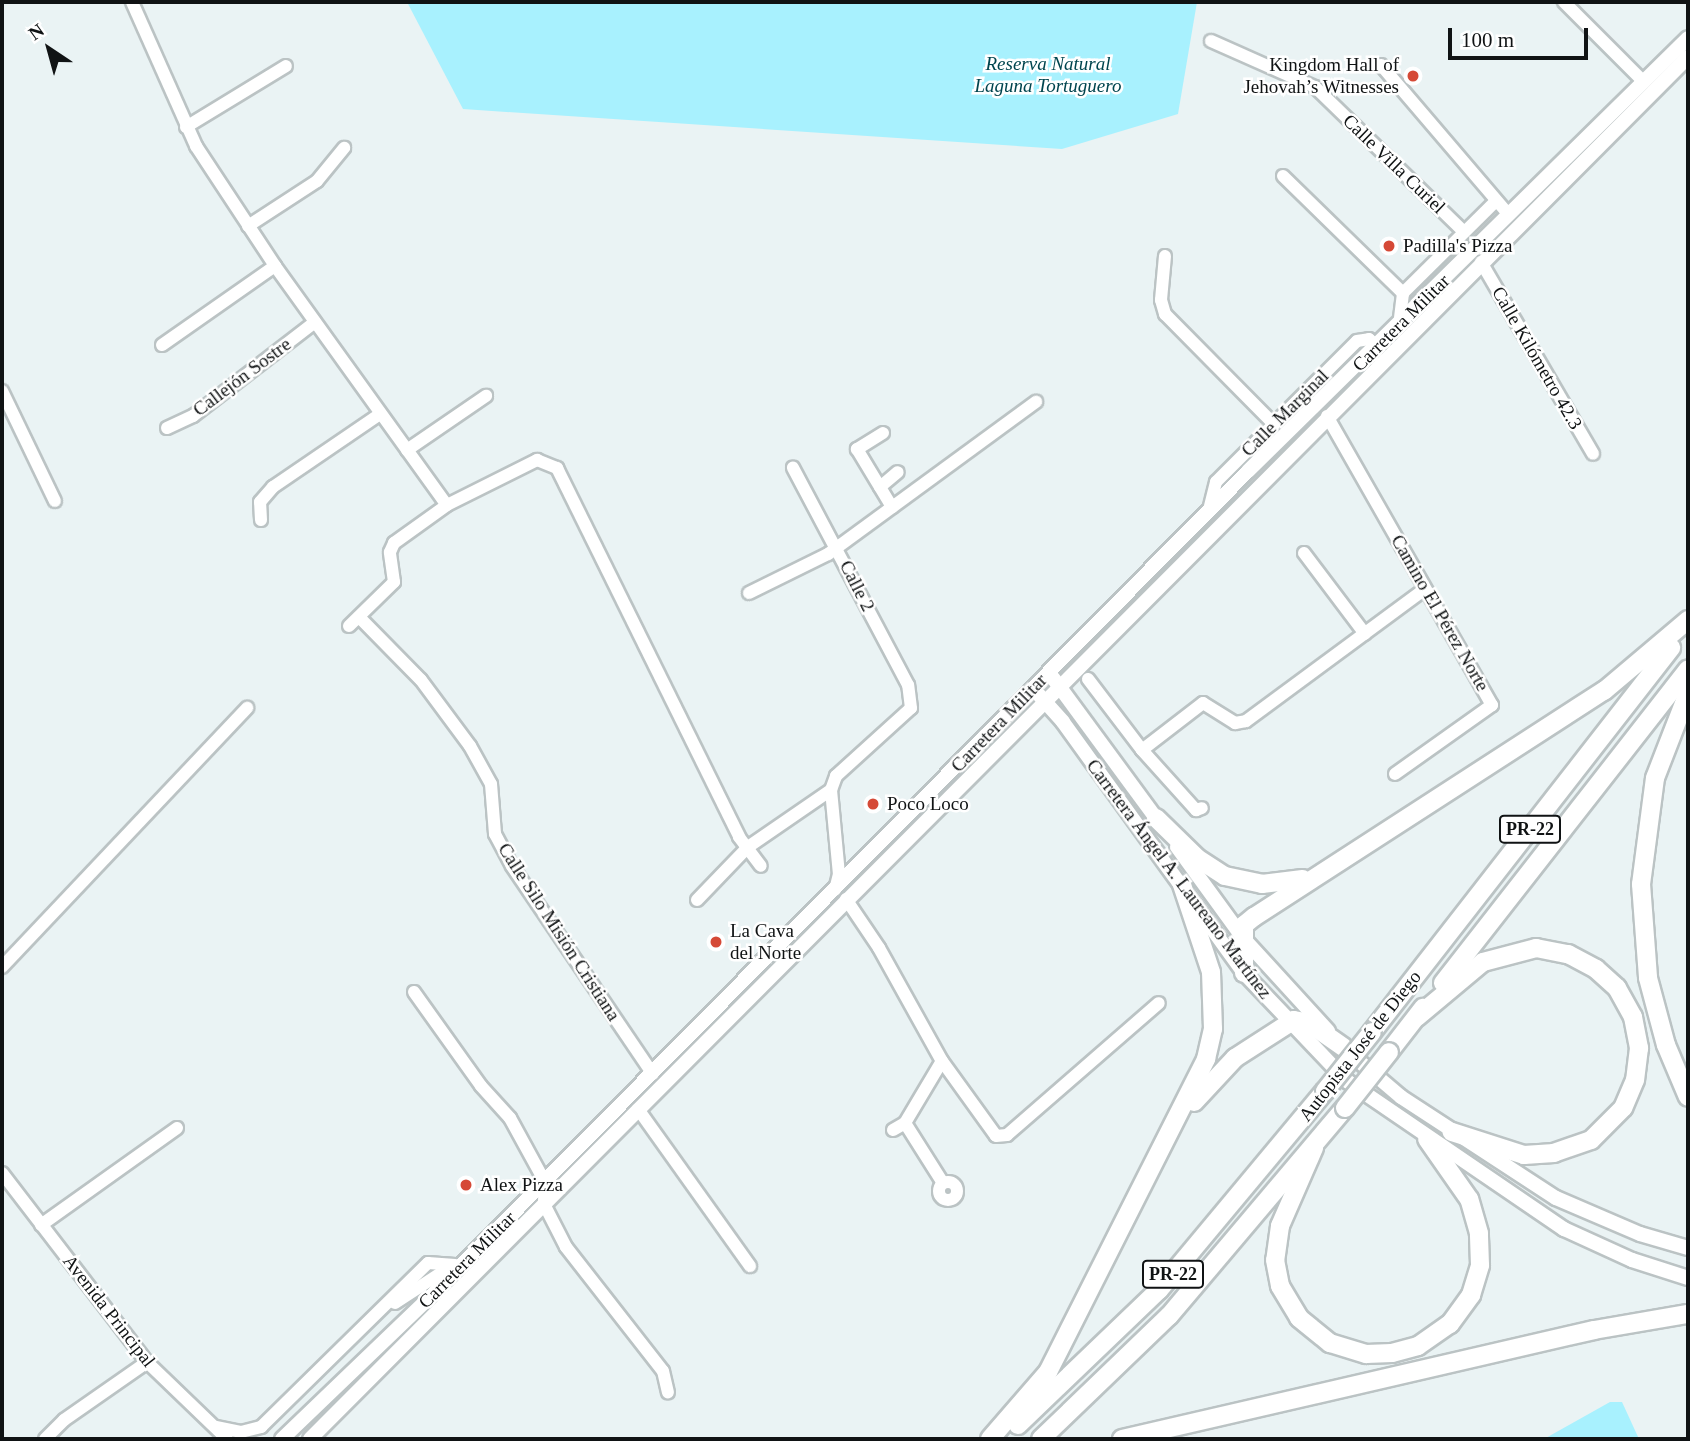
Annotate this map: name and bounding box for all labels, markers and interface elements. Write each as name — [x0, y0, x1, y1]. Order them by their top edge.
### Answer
north arrow — [14, 14, 84, 84]
scale bar — [1452, 14, 1592, 58]
text: N — [25, 19, 48, 44]
text: 100 m — [1461, 28, 1514, 52]
park label: Reserva Natural Laguna Tortuguero — [975, 53, 1121, 97]
place label: Kingdom Hall of Jehovah’s Witnesses — [1243, 54, 1399, 98]
marker: Kingdom Hall of Jehovah’s Witnesses — [1405, 68, 1421, 84]
street label: Calle Villa Curiel — [1338, 109, 1450, 219]
place label: Padilla's Pizza — [1403, 235, 1512, 257]
marker: Padilla's Pizza — [1381, 238, 1397, 254]
street label: Carretera Militar — [1348, 270, 1454, 376]
street label: Calle Kilómetro 42.3 — [1487, 283, 1587, 433]
street label: Callejón Sostre — [189, 333, 295, 421]
street label: Calle Marginal — [1237, 365, 1333, 461]
street label: Camino El Pérez Norte — [1386, 531, 1494, 695]
street label: Calle 2 — [835, 557, 879, 615]
street label: Carretera Militar — [946, 669, 1052, 777]
street label: Carretera Ángel A. Laureano Martínez — [1081, 754, 1277, 1004]
place label: Poco Loco — [887, 793, 969, 815]
marker: Poco Loco — [865, 796, 881, 812]
road number: PR-22 — [1498, 814, 1562, 844]
street label: Calle Silo Misión Cristiana — [493, 839, 625, 1025]
place label: La Cava del Norte — [730, 920, 801, 964]
marker: La Cava del Norte — [708, 934, 724, 950]
street label: Autopista José de Diego — [1294, 966, 1426, 1126]
place label: Alex Pizza — [480, 1174, 563, 1196]
marker: Alex Pizza — [458, 1177, 474, 1193]
street label: Carretera Militar — [414, 1207, 520, 1313]
street label: Avenida Principal — [58, 1250, 160, 1372]
road number: PR-22 — [1142, 1260, 1204, 1288]

